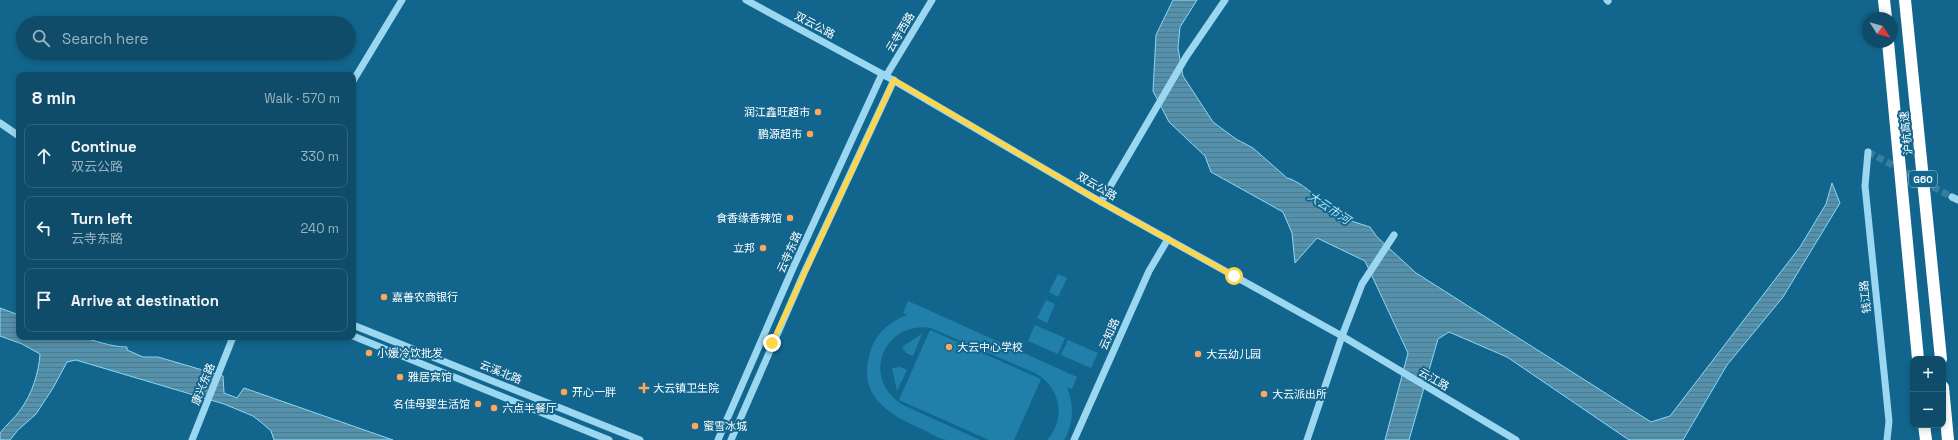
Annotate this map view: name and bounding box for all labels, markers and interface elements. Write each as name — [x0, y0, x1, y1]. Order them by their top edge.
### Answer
street label: 双云公路 — [792, 8, 838, 42]
street label: 云寺西路 — [883, 10, 917, 54]
north arrow — [1862, 12, 1898, 48]
search box — [16, 16, 356, 60]
icon: search — [30, 27, 52, 49]
text: Search here — [62, 29, 148, 48]
text: 8 min — [32, 87, 76, 109]
text: Walk · 570 m — [264, 90, 340, 107]
place label: 润江鑫旺超市 — [744, 105, 810, 119]
marker: 润江鑫旺超市 — [813, 107, 823, 117]
street label: 沪杭高速 — [1897, 110, 1915, 156]
place label: 鹏源超市 — [758, 127, 802, 141]
marker: 鹏源超市 — [805, 129, 815, 139]
text: Continue — [71, 137, 137, 156]
icon: ahead — [33, 145, 55, 167]
text: 330 m — [300, 148, 339, 165]
text: 双云公路 — [71, 158, 123, 175]
street label: 双云公路 — [1074, 169, 1120, 203]
road number: G60 — [1909, 171, 1937, 187]
water label: 大云市河 — [1305, 188, 1355, 229]
text: Turn left — [71, 209, 133, 228]
place label: 食香缘香辣馆 — [716, 211, 782, 225]
marker: 食香缘香辣馆 — [785, 213, 795, 223]
icon: left — [33, 217, 55, 239]
text: 240 m — [301, 220, 339, 237]
street label: 云寺东路 — [774, 229, 804, 275]
text: 云寺东路 — [71, 230, 123, 247]
place label: 立邦 — [733, 241, 755, 255]
marker: 立邦 — [758, 243, 768, 253]
route start — [1225, 267, 1243, 285]
street label: 钱江路 — [1856, 280, 1874, 314]
icon: arrive — [33, 289, 55, 311]
place label: 嘉善农商银行 — [392, 290, 458, 304]
text: Arrive at destination — [71, 291, 219, 310]
marker: 嘉善农商银行 — [379, 292, 389, 302]
street label: 云知路 — [1096, 316, 1122, 352]
route end — [763, 334, 781, 352]
place label: 大云中心学校 — [957, 340, 1023, 354]
marker: 大云中心学校 — [944, 342, 954, 352]
place label: 小媛冷饮批发 — [377, 346, 443, 360]
place label: 大云幼儿园 — [1206, 347, 1261, 361]
marker: 小媛冷饮批发 — [364, 348, 374, 358]
marker: 大云幼儿园 — [1193, 349, 1203, 359]
map controls — [1910, 356, 1946, 428]
button: + — [1910, 356, 1946, 392]
street label: 云溪北路 — [478, 357, 524, 387]
street label: 康兴东路 — [188, 361, 218, 407]
street label: 云江路 — [1416, 365, 1452, 393]
place label: 雅居宾馆 — [408, 370, 452, 384]
marker: 雅居宾馆 — [395, 372, 405, 382]
place label: 大云镇卫生院 — [653, 381, 719, 395]
marker: 大云镇卫生院 — [638, 382, 650, 394]
place label: 开心一胖 — [572, 385, 616, 399]
marker: 开心一胖 — [559, 387, 569, 397]
place label: 大云派出所 — [1272, 387, 1327, 401]
marker: 大云派出所 — [1259, 389, 1269, 399]
button: − — [1910, 392, 1946, 428]
place label: 名佳母婴生活馆 — [393, 397, 470, 411]
marker: 名佳母婴生活馆 — [473, 399, 483, 409]
place label: 六点半餐厅 — [502, 401, 557, 415]
marker: 六点半餐厅 — [489, 403, 499, 413]
place label: 蜜雪冰城 — [703, 419, 747, 433]
marker: 蜜雪冰城 — [690, 421, 700, 431]

